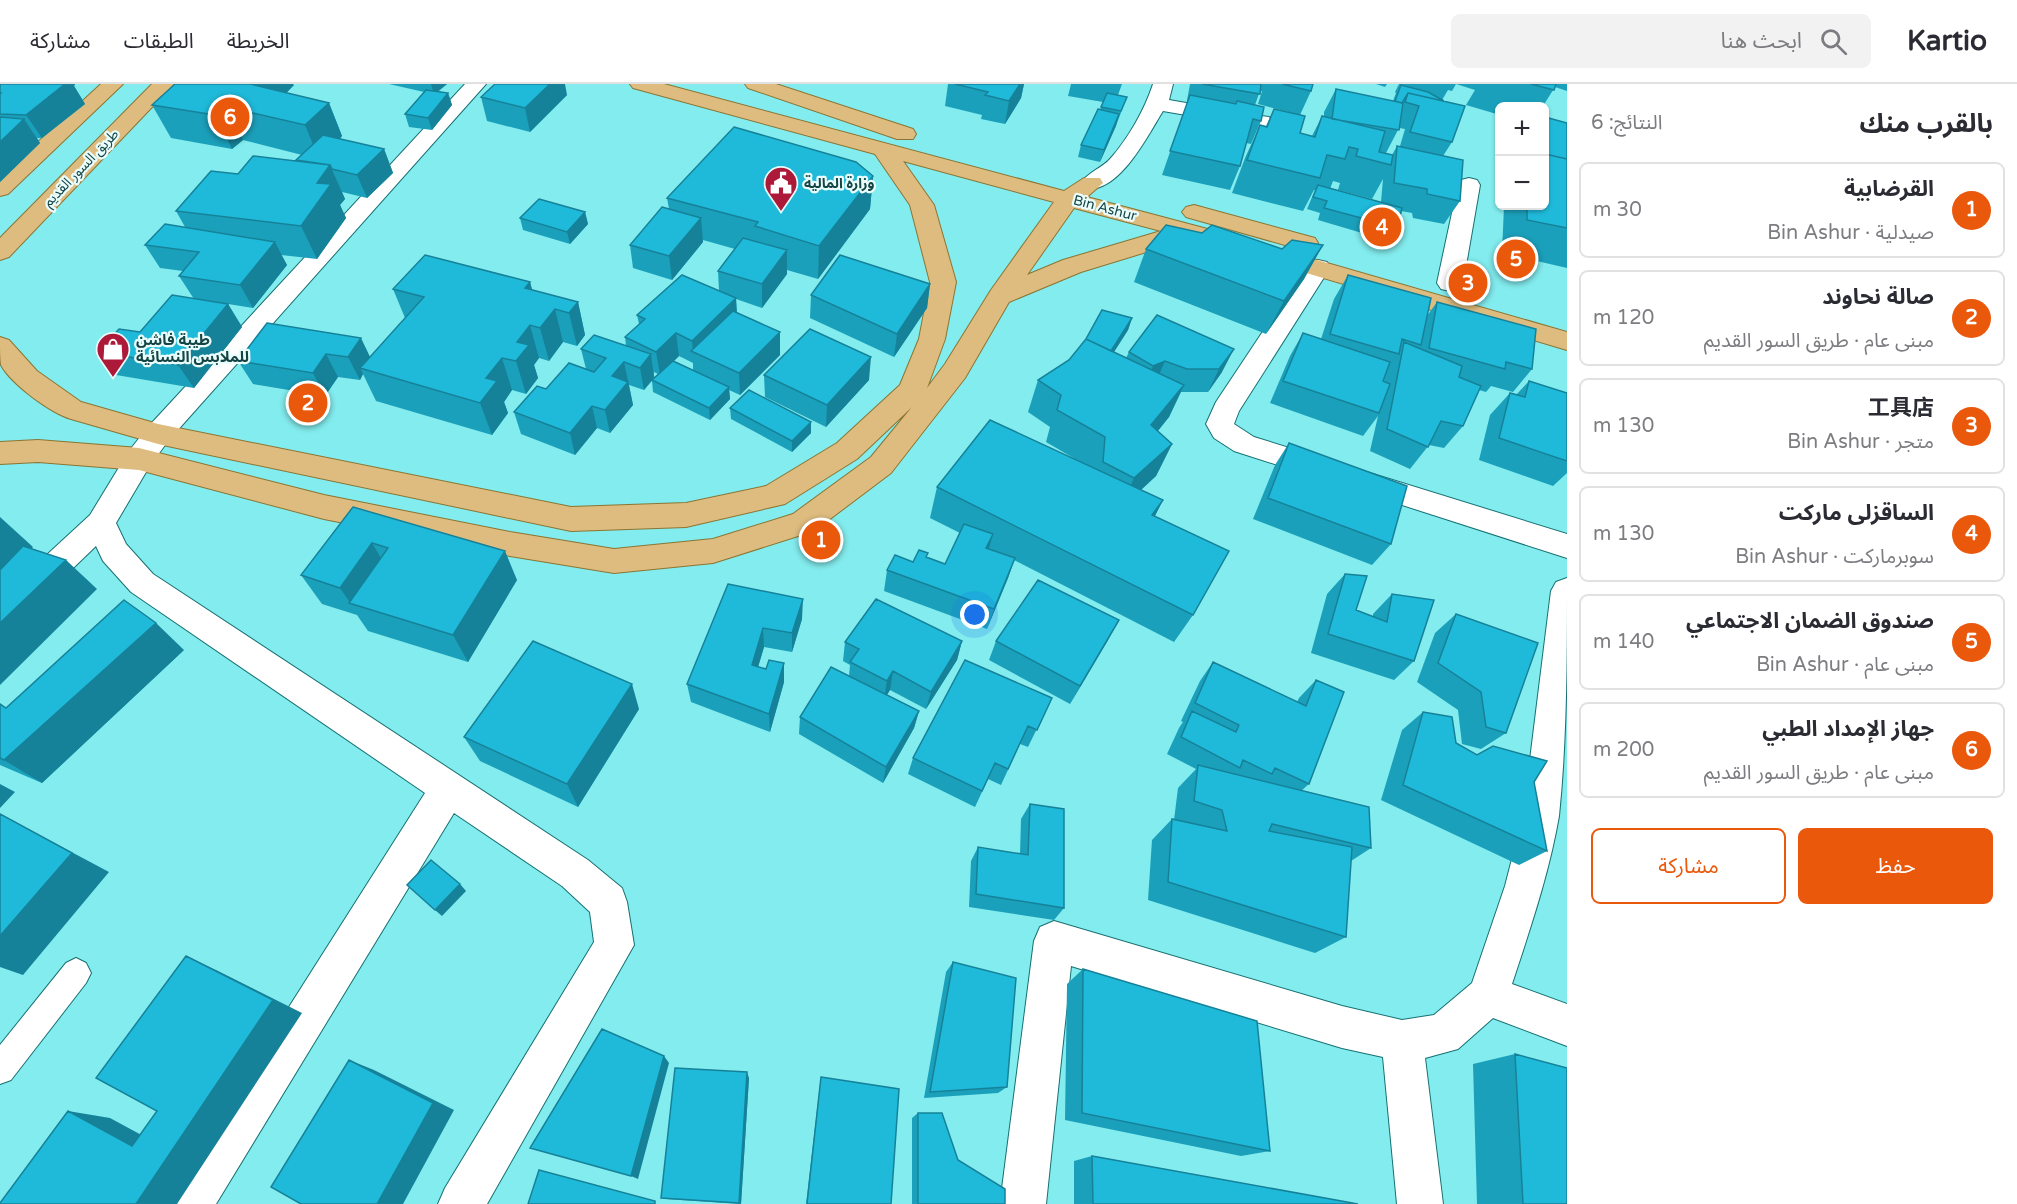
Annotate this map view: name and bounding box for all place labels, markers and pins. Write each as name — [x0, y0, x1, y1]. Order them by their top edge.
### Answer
pin: 6 — [210, 94, 250, 140]
public building icon: وزارة المالية — [763, 165, 799, 212]
place label: وزارة المالية — [804, 175, 874, 192]
pin: 4 — [1362, 204, 1402, 250]
pin: 5 — [1496, 236, 1536, 282]
pin: 3 — [1448, 260, 1488, 306]
shop icon: طيبة فاشن للملابس النسائية — [95, 331, 131, 378]
place label: طيبة فاشن للملابس النسائية — [136, 331, 249, 366]
pin: 2 — [288, 380, 328, 426]
pin: 1 — [802, 518, 840, 562]

